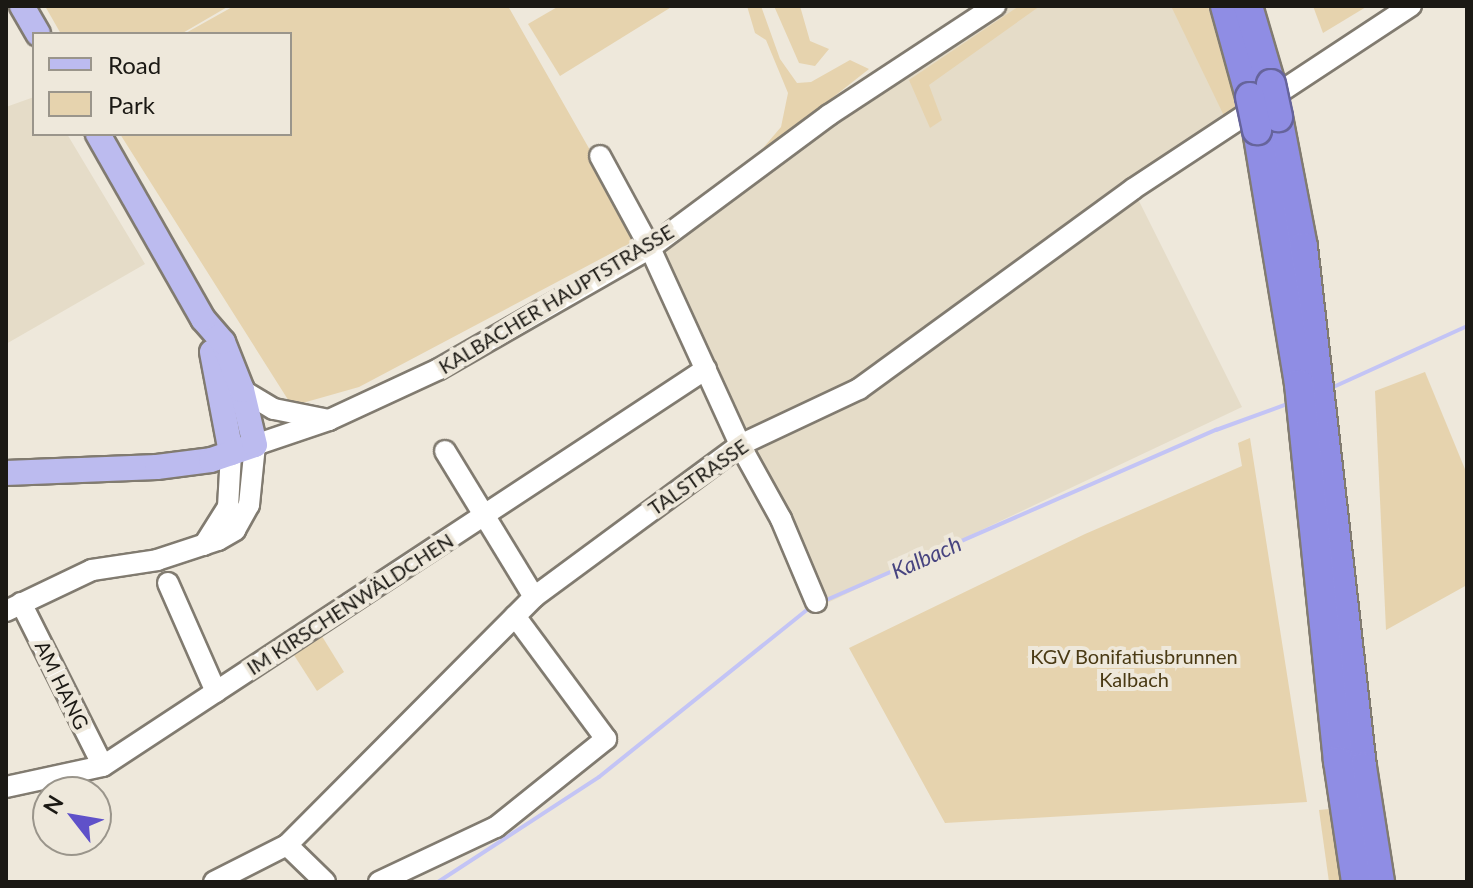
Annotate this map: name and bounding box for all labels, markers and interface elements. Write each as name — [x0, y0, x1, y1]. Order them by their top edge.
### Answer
legend — [32, 32, 292, 136]
text: Road — [108, 50, 161, 79]
text: Park — [108, 90, 155, 119]
street label: KALBACHER HAUPTSTRASSE — [434, 219, 678, 379]
street label: TALSTRASSE — [644, 434, 752, 520]
street label: IM KIRSCHENWÄLDCHEN — [242, 528, 458, 680]
water label: Kalbach — [887, 530, 965, 584]
street label: AM HANG — [30, 637, 94, 733]
park label: KGV Bonifatiusbrunnen Kalbach — [1030, 645, 1238, 692]
north arrow — [32, 776, 112, 856]
text: N — [37, 790, 69, 819]

